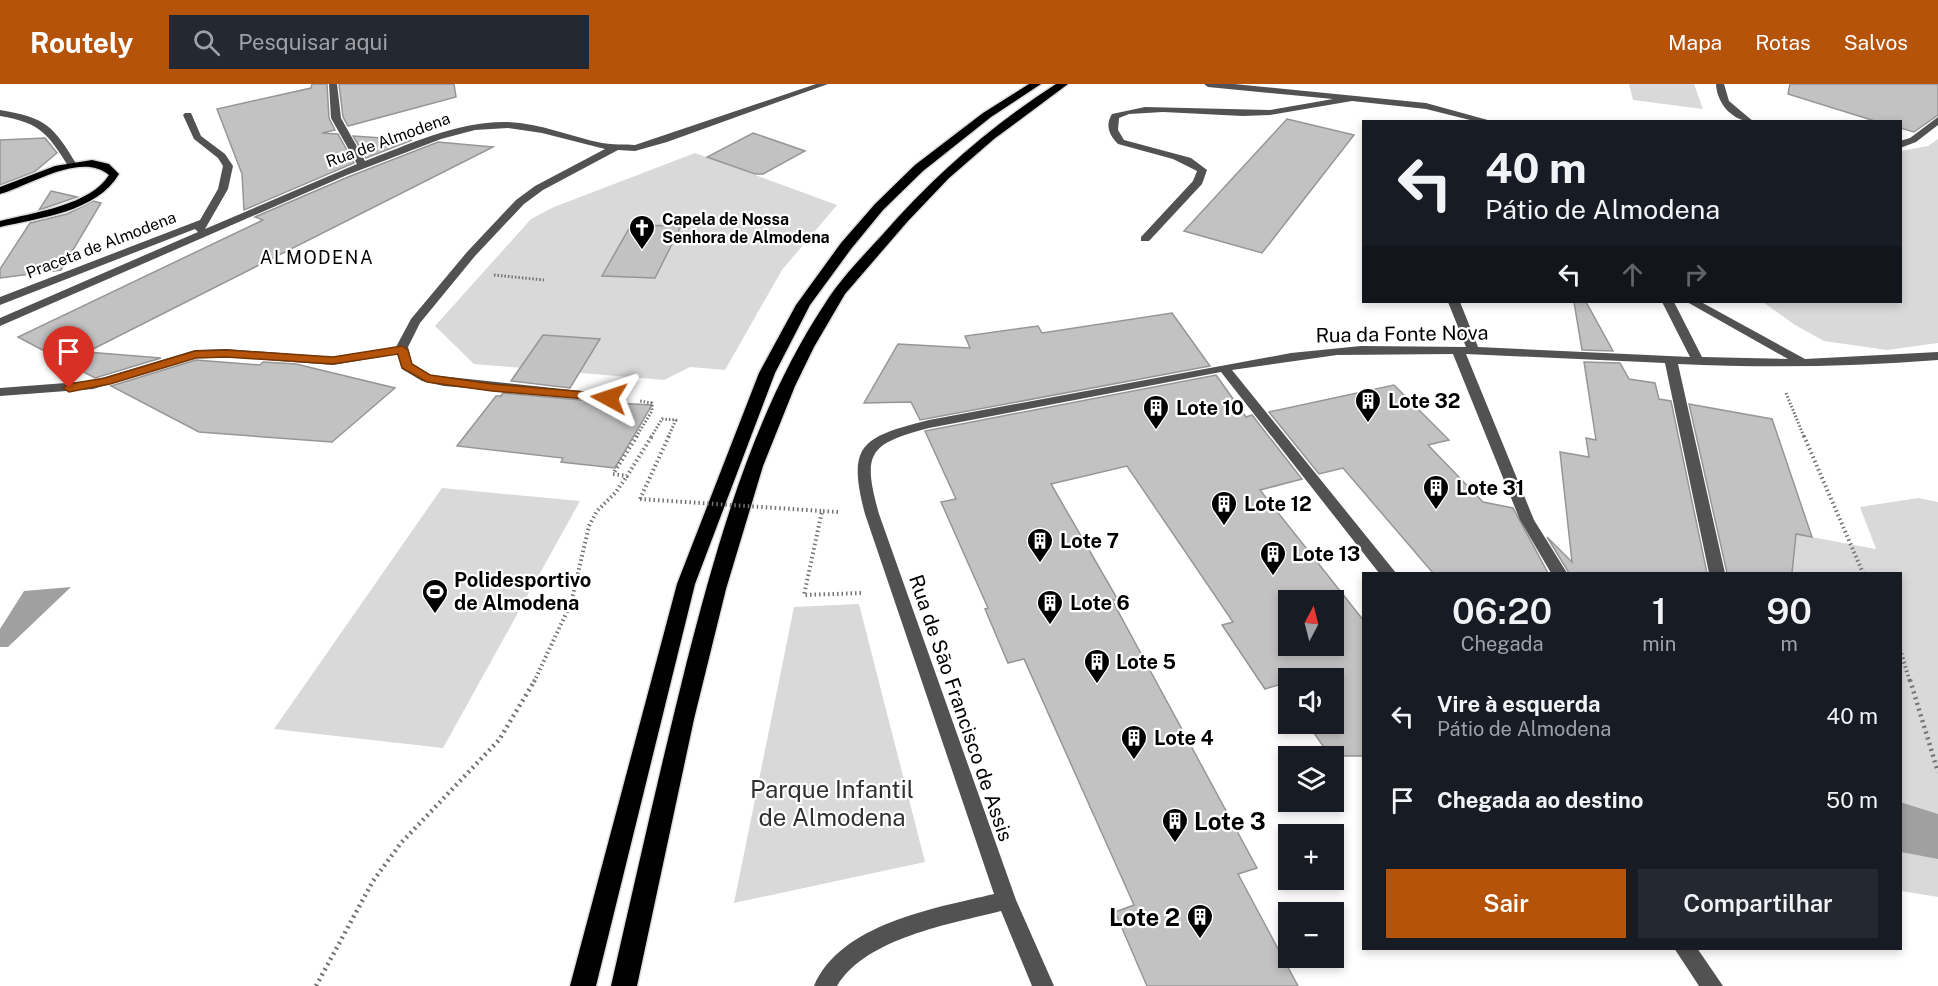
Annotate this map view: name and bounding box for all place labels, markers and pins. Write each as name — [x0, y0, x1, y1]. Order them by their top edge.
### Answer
place label: Capela de Nossa Senhora de Almodena — [662, 210, 830, 247]
church icon: Capela de Nossa Senhora de Almodena — [627, 213, 657, 251]
pin — [43, 326, 94, 388]
building icon: Lote 32 — [1353, 386, 1383, 424]
place label: Lote 32 — [1388, 389, 1461, 413]
building icon: Lote 10 — [1141, 393, 1171, 431]
place label: Lote 10 — [1176, 396, 1244, 420]
building icon: Lote 31 — [1421, 473, 1451, 511]
place label: Lote 31 — [1456, 476, 1524, 500]
building icon: Lote 12 — [1209, 489, 1239, 527]
place label: Lote 12 — [1244, 492, 1312, 516]
building icon: Lote 7 — [1025, 526, 1055, 564]
place label: Lote 7 — [1060, 529, 1119, 553]
building icon: Lote 13 — [1258, 539, 1288, 577]
place label: Lote 13 — [1292, 542, 1360, 566]
place label: Polidesportivo de Almodena — [454, 568, 591, 615]
sports icon: Polidesportivo de Almodena — [420, 577, 450, 615]
building icon: Lote 6 — [1035, 588, 1065, 626]
place label: Lote 6 — [1070, 591, 1130, 615]
building icon: Lote 5 — [1082, 647, 1112, 685]
place label: Lote 5 — [1116, 650, 1176, 674]
building icon: Lote 4 — [1119, 723, 1149, 761]
place label: Lote 4 — [1154, 726, 1214, 750]
building icon: Lote 3 — [1160, 806, 1190, 844]
place label: Lote 3 — [1194, 807, 1266, 835]
building icon: Lote 2 — [1185, 902, 1215, 940]
place label: Lote 2 — [1109, 903, 1180, 931]

